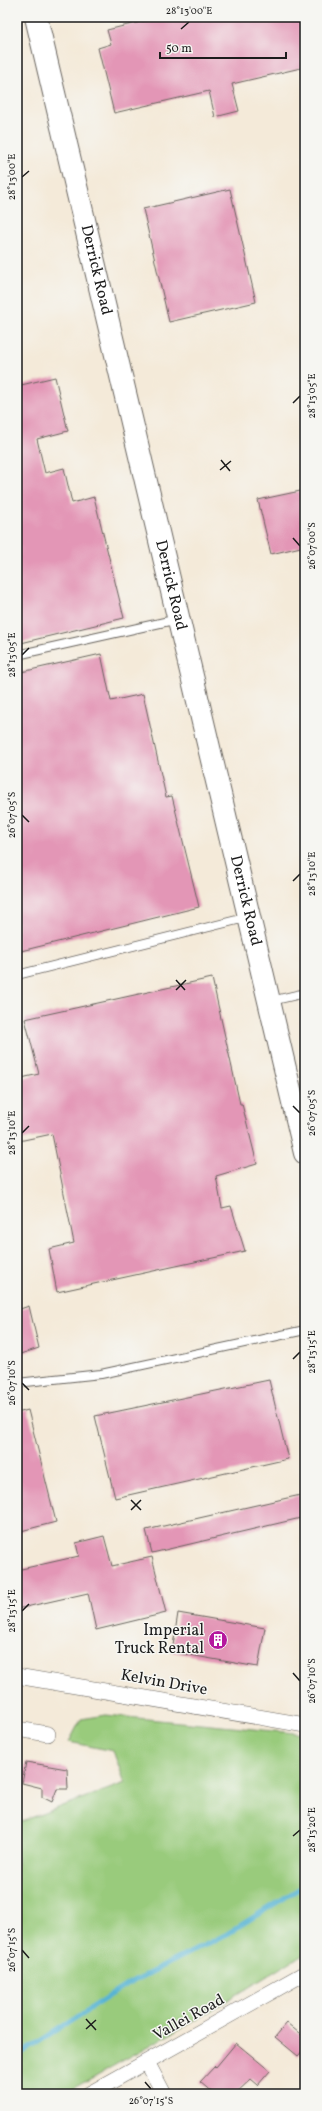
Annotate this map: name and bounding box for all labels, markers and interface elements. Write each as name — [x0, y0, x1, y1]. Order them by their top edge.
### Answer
text: 28°13'00"E — [166, 4, 212, 18]
scale bar — [160, 34, 286, 60]
text: 50 m — [166, 41, 192, 57]
text: 28°13'00"E — [5, 154, 19, 200]
street label: Derrick Road — [75, 223, 117, 317]
text: 28°13'05"E — [305, 373, 319, 419]
text: 26°07'00"S — [305, 522, 319, 570]
street label: Derrick Road — [149, 538, 192, 633]
text: 28°13'05"E — [5, 632, 19, 678]
text: 26°07'05"S — [5, 792, 19, 838]
text: 28°13'10"E — [305, 852, 319, 896]
street label: Derrick Road — [224, 853, 267, 948]
text: 26°07'05"S — [305, 1090, 319, 1136]
text: 28°13'10"E — [5, 1111, 19, 1155]
text: 28°13'15"E — [305, 1330, 319, 1374]
text: 26°07'10"S — [5, 1360, 19, 1406]
text: 28°13'15"E — [5, 1589, 19, 1633]
place label: Imperial Truck Rental — [115, 1620, 204, 1660]
building icon: Imperial Truck Rental — [207, 1629, 229, 1651]
text: 26°07'10"S — [305, 1658, 319, 1704]
street label: Kelvin Drive — [119, 1665, 209, 1701]
text: 28°13'20"E — [305, 1807, 319, 1853]
text: 26°07'15"S — [5, 1928, 19, 1972]
street label: Vallei Road — [149, 1989, 229, 2047]
text: 26°07'15"S — [129, 2094, 173, 2108]

